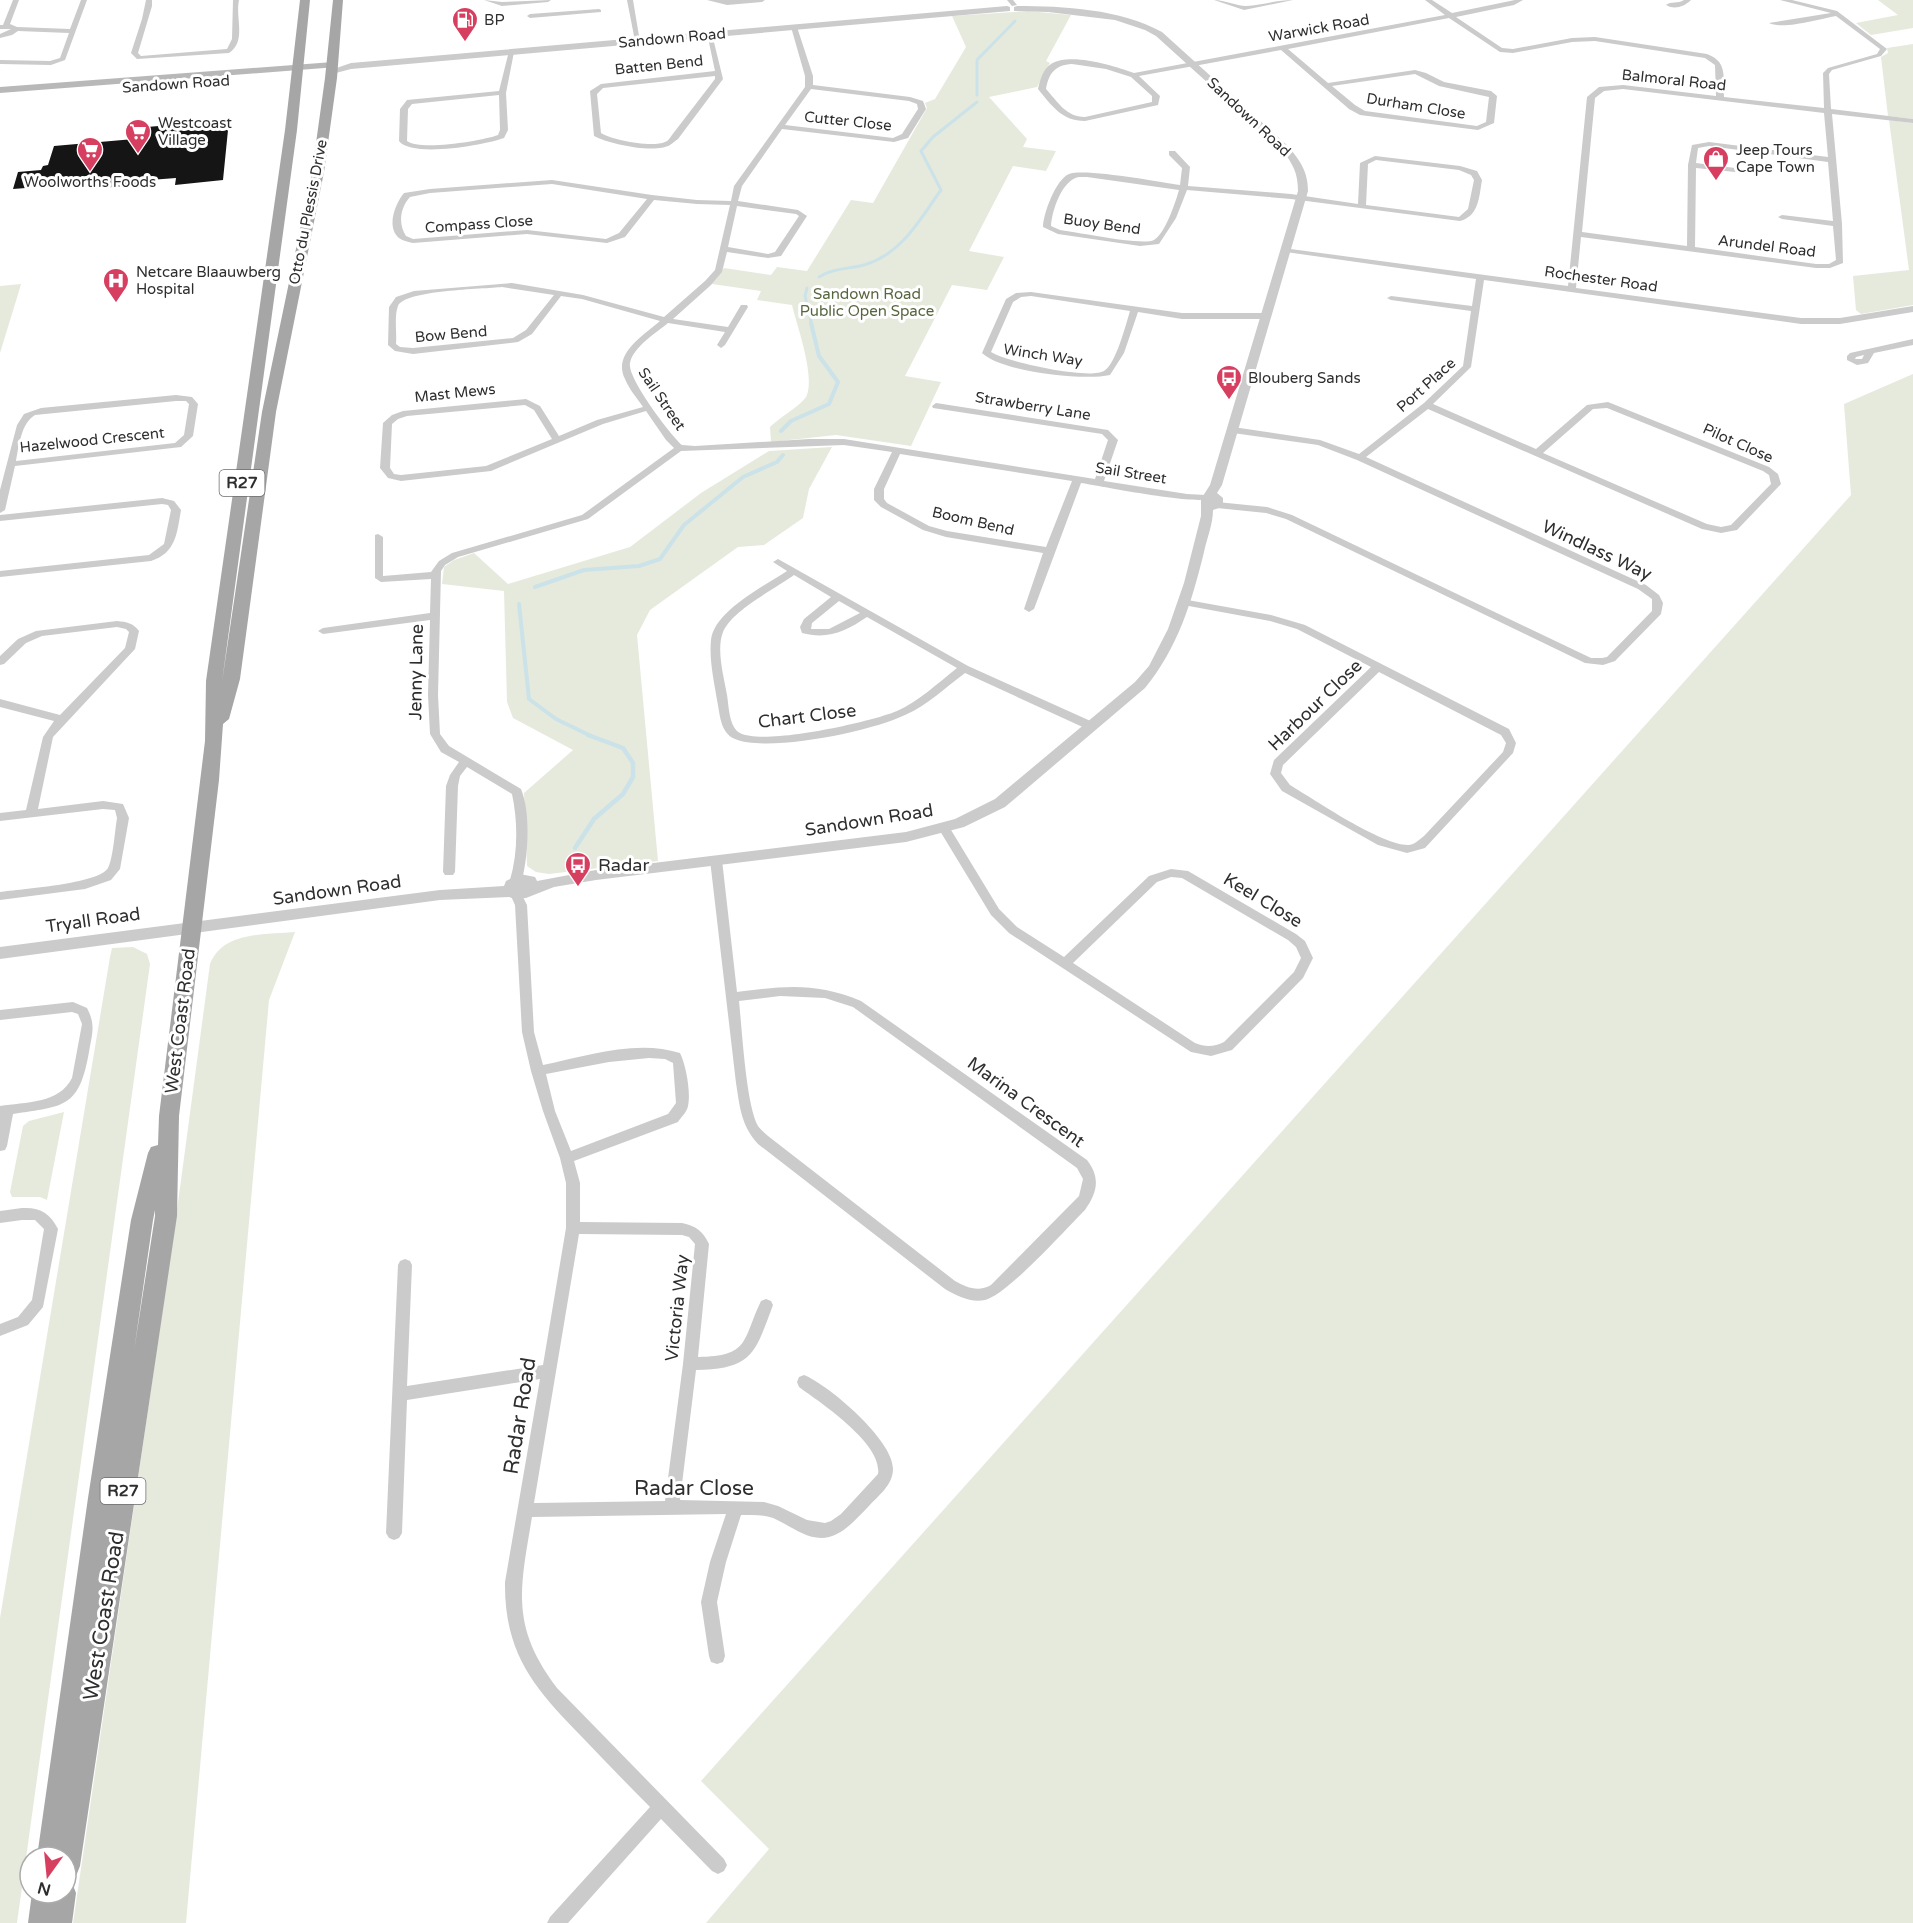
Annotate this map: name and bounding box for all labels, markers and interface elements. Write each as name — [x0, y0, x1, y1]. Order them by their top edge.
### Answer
fuel station icon: BP — [450, 5, 480, 43]
street label: Warwick Road — [1267, 10, 1371, 46]
place label: BP — [484, 11, 504, 29]
street label: Sandown Road — [617, 24, 727, 52]
street label: Batten Bend — [614, 51, 704, 79]
street label: Balmoral Road — [1621, 66, 1727, 94]
street label: Sandown Road — [122, 71, 230, 97]
street label: Sandown Road — [1203, 74, 1295, 160]
street label: Durham Close — [1365, 89, 1467, 123]
street label: Cutter Close — [803, 107, 893, 135]
place label: Westcoast Village — [158, 114, 232, 149]
supermarket icon: Westcoast Village — [123, 117, 153, 155]
supermarket icon: Woolworths Foods — [75, 135, 105, 173]
street label: Otto du Plessis Drive — [285, 138, 331, 286]
place label: Jeep Tours Cape Town — [1736, 141, 1815, 176]
shop icon: Jeep Tours Cape Town — [1701, 144, 1731, 182]
place label: Woolworths Foods — [24, 173, 156, 191]
street label: Buoy Bend — [1062, 210, 1142, 238]
street label: Compass Close — [424, 211, 534, 237]
street label: Arundel Road — [1717, 231, 1817, 261]
street label: Rochester Road — [1543, 262, 1659, 296]
place label: Netcare Blaauwberg Hospital — [136, 263, 281, 298]
hospital icon: Netcare Blaauwberg Hospital — [101, 266, 131, 304]
park label: Sandown Road Public Open Space — [800, 285, 934, 320]
street label: Bow Bend — [414, 322, 488, 346]
street label: Winch Way — [1002, 340, 1084, 370]
street label: Port Place — [1393, 354, 1459, 416]
bus stop icon: Blouberg Sands — [1214, 363, 1244, 401]
street label: Sail Street — [634, 364, 690, 434]
place label: Blouberg Sands — [1248, 369, 1361, 387]
street label: Mast Mews — [414, 380, 496, 406]
street label: Strawberry Lane — [974, 388, 1092, 424]
street label: Pilot Close — [1700, 420, 1776, 466]
street label: Hazelwood Crescent — [19, 423, 166, 457]
street label: Sail Street — [1094, 458, 1168, 488]
road number: R27 — [220, 470, 264, 496]
street label: Boom Bend — [930, 503, 1016, 539]
street label: Windlass Way — [1539, 515, 1656, 585]
street label: Jenny Lane — [404, 624, 428, 720]
street label: Harbour Close — [1263, 655, 1367, 755]
street label: Chart Close — [757, 699, 857, 733]
street label: Sandown Road — [803, 799, 935, 841]
bus stop icon: Radar — [563, 850, 593, 888]
place label: Radar — [598, 854, 649, 876]
street label: Keel Close — [1219, 868, 1307, 932]
street label: Sandown Road — [271, 870, 403, 910]
street label: Tryall Road — [44, 902, 142, 938]
street label: West Coast Road — [160, 947, 200, 1095]
street label: Marina Crescent — [963, 1052, 1089, 1152]
street label: Victoria Way — [660, 1253, 694, 1363]
street label: Radar Road — [498, 1356, 542, 1476]
street label: Radar Close — [634, 1476, 754, 1501]
road number: R27 — [100, 1478, 146, 1504]
street label: West Coast Road — [78, 1530, 130, 1702]
north arrow — [18, 1845, 78, 1905]
text: N — [36, 1877, 53, 1900]

